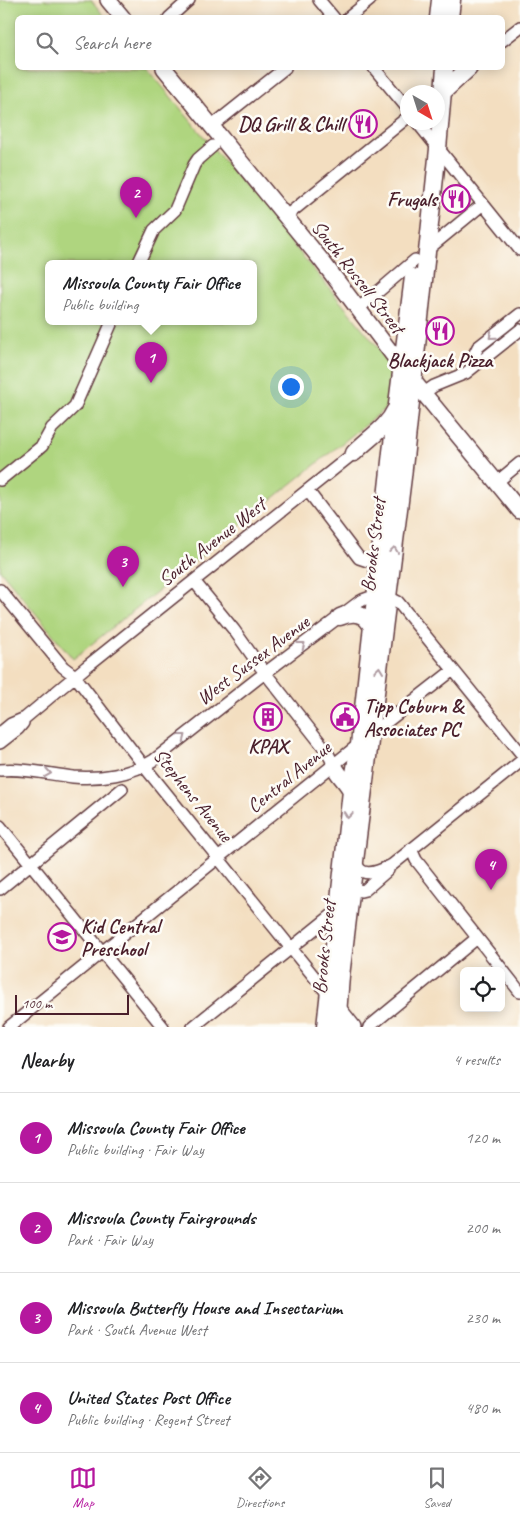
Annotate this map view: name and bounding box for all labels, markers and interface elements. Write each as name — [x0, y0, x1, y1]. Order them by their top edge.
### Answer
search box — [15, 15, 505, 70]
icon: search — [33, 29, 61, 57]
text: Search here — [73, 31, 150, 55]
north arrow — [400, 85, 445, 130]
restaurant icon: DQ Grill & Chill — [348, 109, 378, 139]
place label: DQ Grill & Chill — [238, 112, 347, 137]
pin: 2 — [120, 177, 152, 218]
restaurant icon: Frugals — [441, 184, 471, 214]
place label: Frugals — [387, 187, 439, 212]
street label: South Russell Street — [306, 215, 412, 341]
popup — [45, 260, 257, 325]
text: Missoula County Fair Office — [62, 271, 240, 295]
text: Public building — [62, 295, 138, 315]
restaurant icon: Blackjack Pizza — [425, 316, 455, 346]
one-way arrow — [489, 331, 498, 340]
pin: 1 — [135, 342, 167, 383]
place label: Blackjack Pizza — [388, 348, 494, 373]
your location — [278, 374, 304, 400]
street label: South Avenue West — [153, 490, 273, 592]
street label: Brooks Street — [355, 493, 392, 593]
one-way arrow — [388, 545, 399, 553]
pin: 3 — [107, 546, 139, 587]
street label: West Sussex Avenue — [192, 609, 315, 710]
one-way arrow — [296, 642, 306, 651]
one-way arrow — [373, 665, 384, 673]
place label: Tipp Coburn & Associates PC — [364, 694, 466, 742]
building icon: KPAX — [253, 702, 283, 732]
public building icon: Tipp Coburn & Associates PC — [330, 702, 360, 732]
one-way arrow — [177, 734, 186, 742]
place label: KPAX — [248, 734, 291, 759]
street label: Central Avenue — [242, 735, 337, 819]
street label: Stephens Avenue — [148, 743, 239, 848]
one-way arrow — [45, 767, 53, 778]
one-way arrow — [343, 812, 354, 820]
pin: 4 — [475, 849, 507, 890]
street label: Brooks Street — [307, 895, 342, 995]
place label: Kid Central Preschool — [81, 914, 163, 962]
school or university icon: Kid Central Preschool — [47, 922, 77, 952]
map controls — [460, 967, 505, 1012]
button: locate — [460, 967, 505, 1012]
scale bar — [15, 992, 129, 1015]
text: 100 m — [22, 995, 52, 1012]
text: Nearby — [20, 1047, 73, 1073]
text: 4 results — [453, 1050, 500, 1070]
text: Missoula County Fair Office — [67, 1116, 245, 1140]
text: 1 — [32, 1128, 40, 1148]
text: 120 m — [466, 1128, 500, 1148]
text: Public building · Fair Way — [67, 1140, 204, 1160]
text: Missoula County Fairgrounds — [67, 1206, 255, 1230]
text: 2 — [32, 1218, 40, 1238]
text: 200 m — [466, 1218, 500, 1238]
text: Park · Fair Way — [67, 1230, 153, 1250]
text: Missoula Butterfly House and Insectarium — [67, 1296, 342, 1320]
text: 3 — [32, 1308, 40, 1328]
text: 230 m — [466, 1308, 500, 1328]
text: Park · South Avenue West — [67, 1320, 207, 1340]
text: United States Post Office — [67, 1386, 230, 1410]
text: 4 — [32, 1398, 40, 1418]
text: 480 m — [466, 1398, 500, 1418]
text: Public building · Regent Street — [67, 1410, 229, 1430]
tab: Map — [69, 1464, 97, 1511]
tab: Directions — [236, 1464, 284, 1511]
tab: Saved — [423, 1464, 451, 1511]

